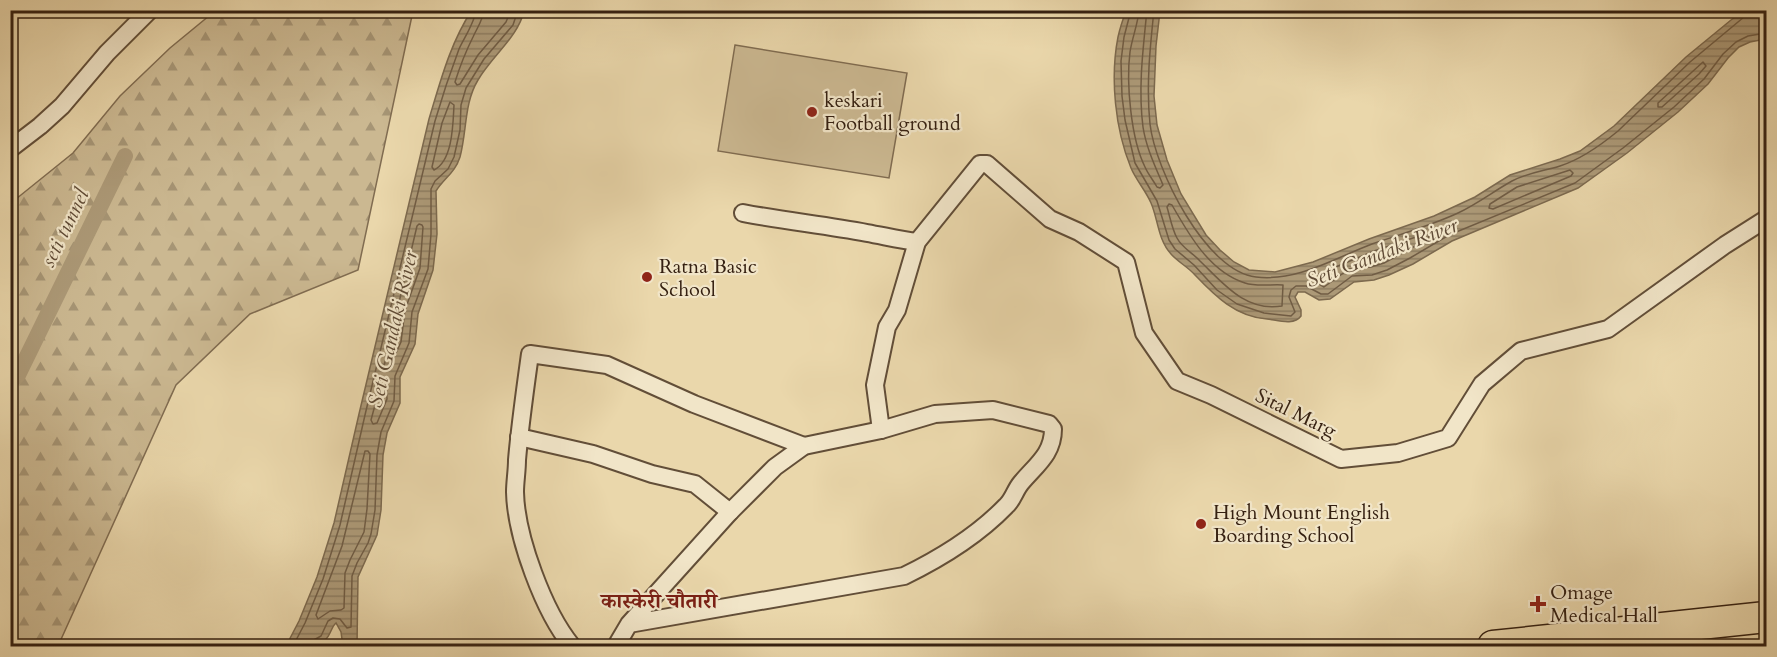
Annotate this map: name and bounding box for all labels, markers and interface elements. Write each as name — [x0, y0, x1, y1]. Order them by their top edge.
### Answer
place label: keskari Football ground — [824, 87, 961, 137]
marker: keskari Football ground — [805, 105, 819, 119]
water label: seti tunnel — [34, 183, 97, 272]
water label: Seti Gandaki River — [1302, 210, 1463, 295]
water label: Seti Gandaki River — [361, 247, 425, 410]
place label: Ratna Basic School — [659, 253, 757, 303]
marker: Ratna Basic School — [640, 270, 654, 284]
street label: Sital Marg — [1251, 382, 1342, 445]
place label: High Mount English Boarding School — [1213, 499, 1390, 549]
marker: High Mount English Boarding School — [1194, 517, 1208, 531]
place label: Omage Medical Hall — [1550, 579, 1658, 629]
district label: कास्केरी चौतारी — [599, 587, 718, 616]
marker: Omage Medical Hall — [1531, 597, 1545, 611]

